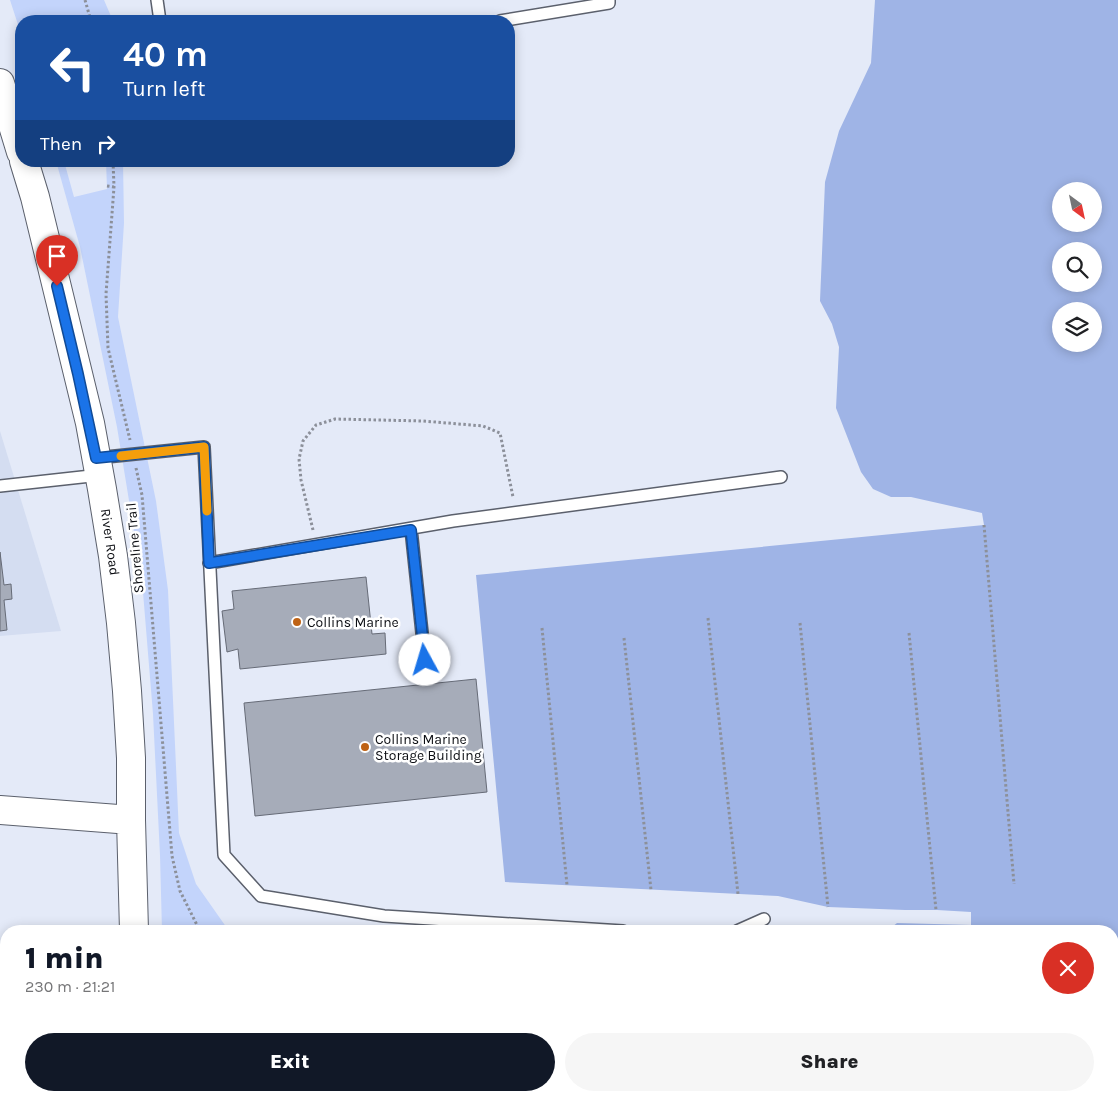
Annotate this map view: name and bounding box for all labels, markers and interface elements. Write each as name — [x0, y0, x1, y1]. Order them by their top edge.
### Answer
text: 40 m — [123, 34, 208, 75]
icon: left — [40, 35, 105, 100]
text: Turn left — [123, 76, 206, 102]
icon: right — [92, 130, 120, 158]
text: Then — [40, 133, 82, 155]
north arrow — [1052, 182, 1102, 232]
map controls — [1052, 182, 1102, 352]
pin — [36, 235, 78, 286]
icon: arrive — [43, 242, 71, 270]
button: search — [1052, 242, 1102, 292]
button: layers — [1052, 302, 1102, 352]
street label: Shoreline Trail — [123, 502, 147, 594]
street label: River Road — [97, 507, 123, 577]
place label: Collins Marine — [307, 614, 399, 631]
marker: Collins Marine — [291, 616, 303, 628]
position arrow — [398, 633, 450, 685]
place label: Collins Marine Storage Building — [375, 731, 482, 764]
marker: Collins Marine Storage Building — [359, 741, 371, 753]
text: 1 min — [25, 940, 104, 976]
button: close — [1042, 942, 1094, 994]
text: 230 m · 21:21 — [25, 977, 115, 996]
button: Exit — [25, 1033, 555, 1091]
button: Share — [565, 1033, 1094, 1091]

